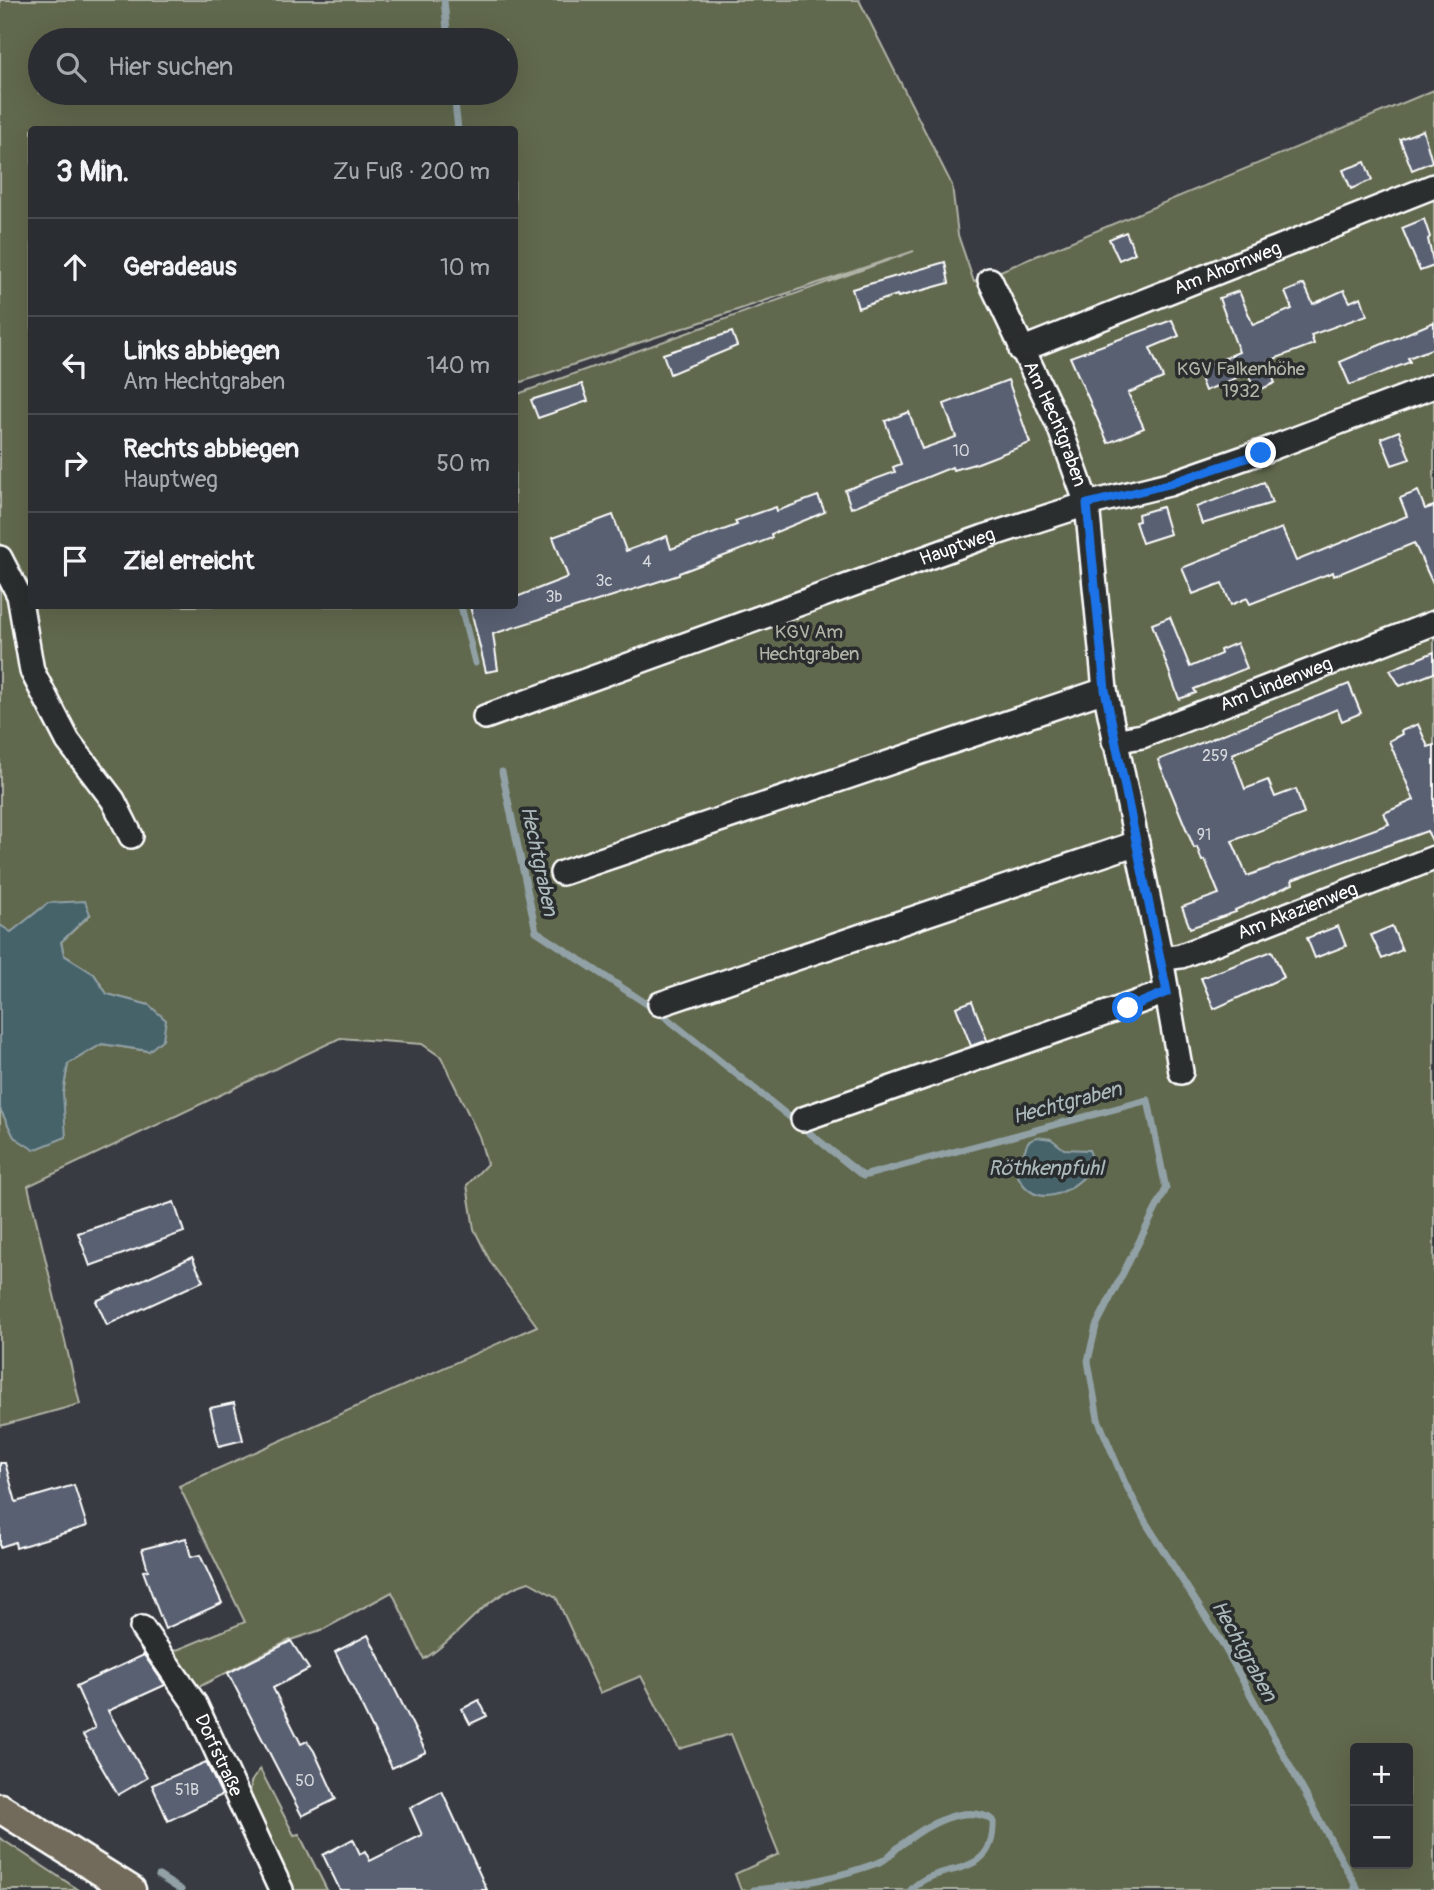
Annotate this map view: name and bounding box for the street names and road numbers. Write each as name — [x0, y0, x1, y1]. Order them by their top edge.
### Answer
street label: Am Ahornweg — [1170, 236, 1285, 300]
street label: Am Hechtgraben — [1018, 357, 1092, 490]
street label: Hauptweg — [916, 522, 998, 571]
street label: Am Lindenweg — [1216, 652, 1336, 717]
street label: Am Akazienweg — [1234, 877, 1361, 945]
street label: Dorfstraße — [189, 1710, 248, 1801]

